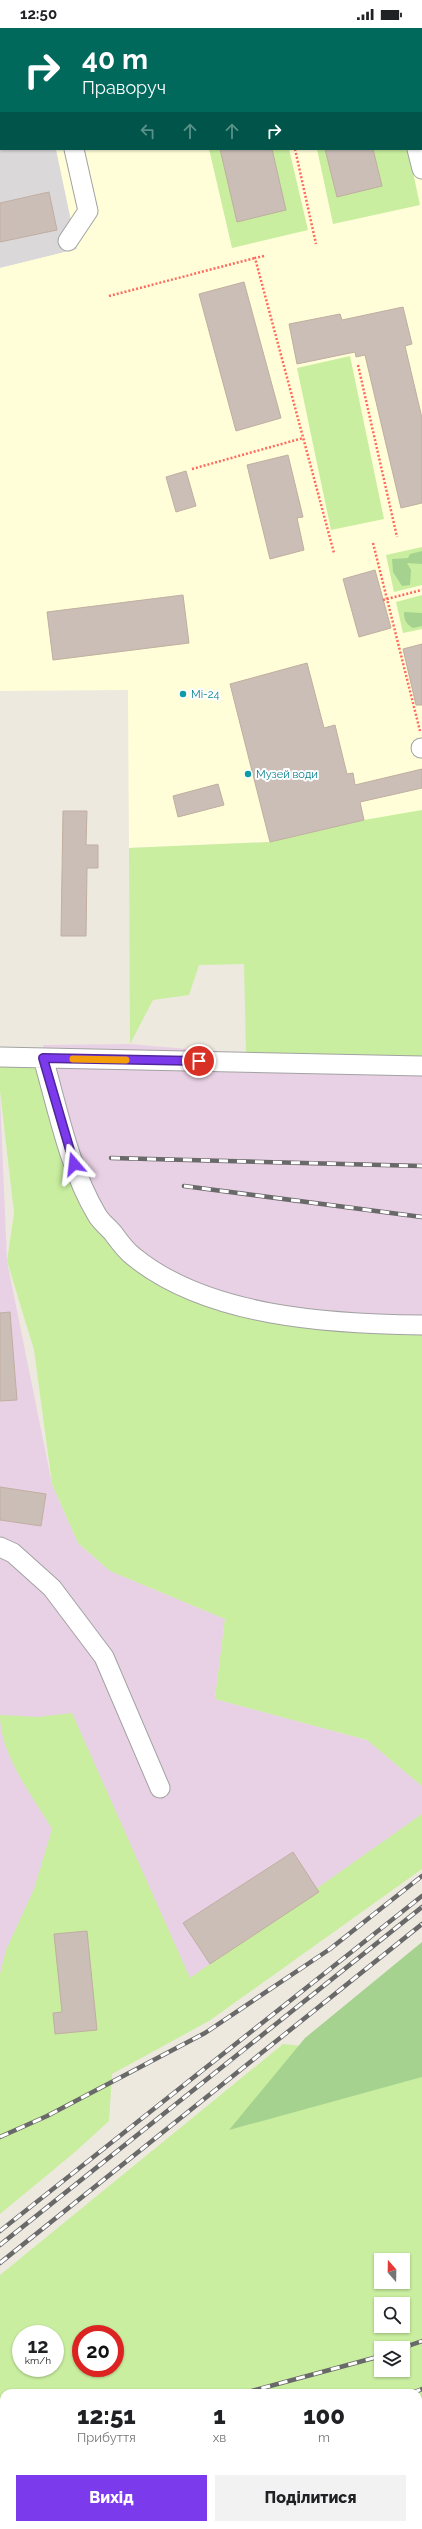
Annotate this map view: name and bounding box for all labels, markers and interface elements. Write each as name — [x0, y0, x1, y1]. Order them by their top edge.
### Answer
text: 12:50 — [20, 5, 57, 23]
text: 40 m — [82, 43, 148, 76]
icon: right — [16, 44, 68, 96]
text: Праворуч — [82, 77, 166, 98]
icon: left — [137, 120, 159, 142]
icon: ahead — [179, 120, 201, 142]
icon: ahead — [221, 120, 243, 142]
icon: right — [263, 120, 285, 142]
place label: Мі-24 — [191, 688, 219, 701]
marker: Мі-24 — [178, 689, 188, 699]
place label: Музей води — [256, 768, 318, 781]
marker: Музей води — [243, 769, 253, 779]
pin — [182, 1044, 216, 1078]
icon: arrive — [188, 1050, 210, 1072]
position arrow — [53, 1143, 95, 1185]
north arrow — [374, 2253, 410, 2289]
map controls — [374, 2253, 410, 2377]
button: search — [374, 2297, 410, 2333]
speed limit sign: 20 — [72, 2325, 124, 2377]
text: 12 — [27, 2334, 49, 2358]
button: layers — [374, 2341, 410, 2377]
text: km/h — [25, 2355, 51, 2366]
text: 12:51 — [77, 2401, 136, 2430]
text: 1 — [213, 2401, 226, 2430]
text: 100 — [303, 2401, 345, 2430]
text: Прибуття — [77, 2430, 136, 2445]
text: хв — [213, 2430, 226, 2445]
text: m — [318, 2430, 330, 2445]
button: Вихід — [16, 2475, 207, 2521]
button: Поділитися — [215, 2475, 406, 2521]

